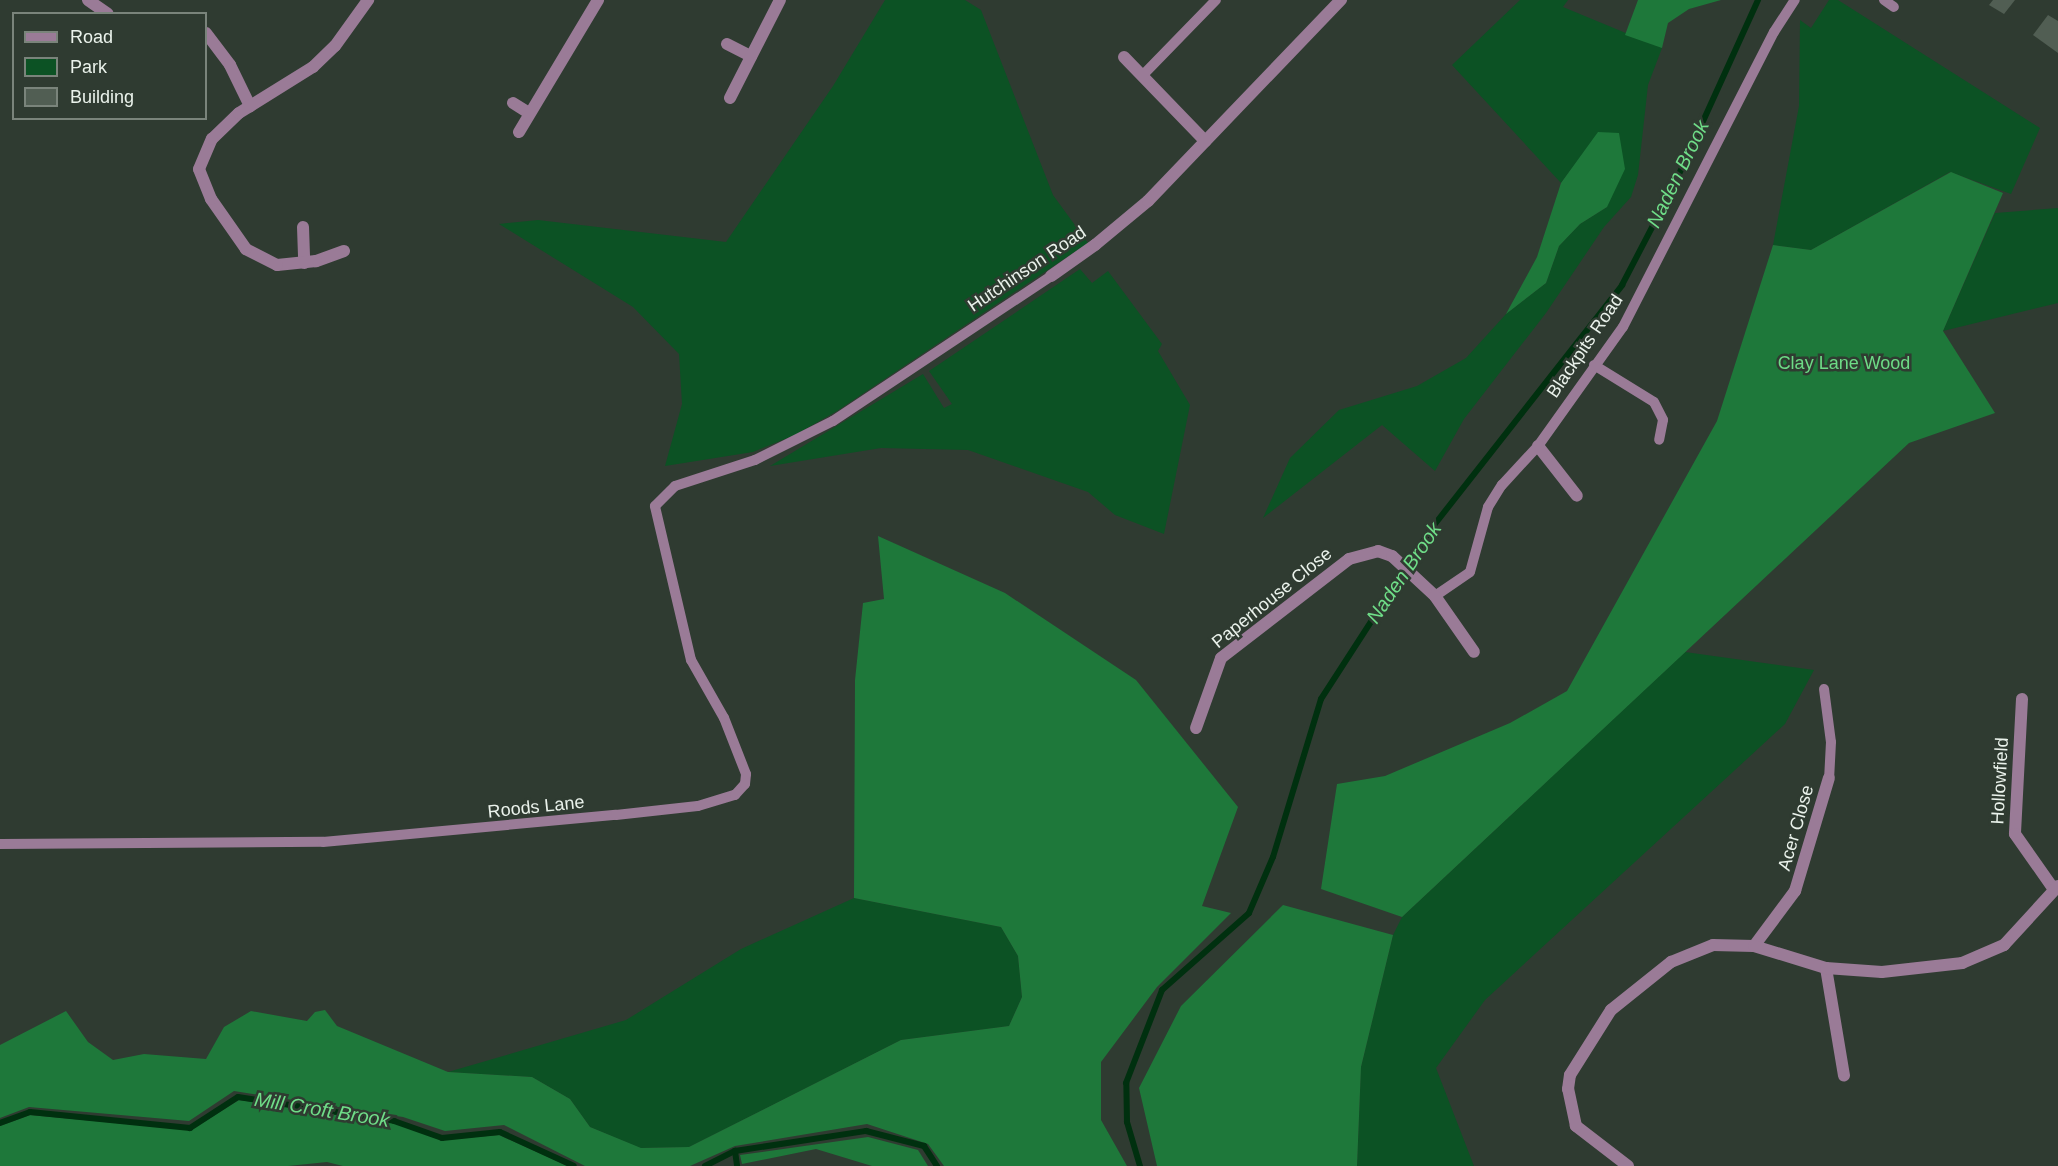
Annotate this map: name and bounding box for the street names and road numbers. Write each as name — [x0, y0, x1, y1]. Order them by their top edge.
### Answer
street label: Hutchinson Road — [964, 221, 1090, 317]
street label: Blackpits Road — [1542, 290, 1628, 402]
street label: Paperhouse Close — [1208, 543, 1336, 653]
street label: Hollowfield — [1987, 737, 2013, 825]
street label: Acer Close — [1773, 783, 1819, 873]
street label: Roods Lane — [487, 791, 585, 823]

